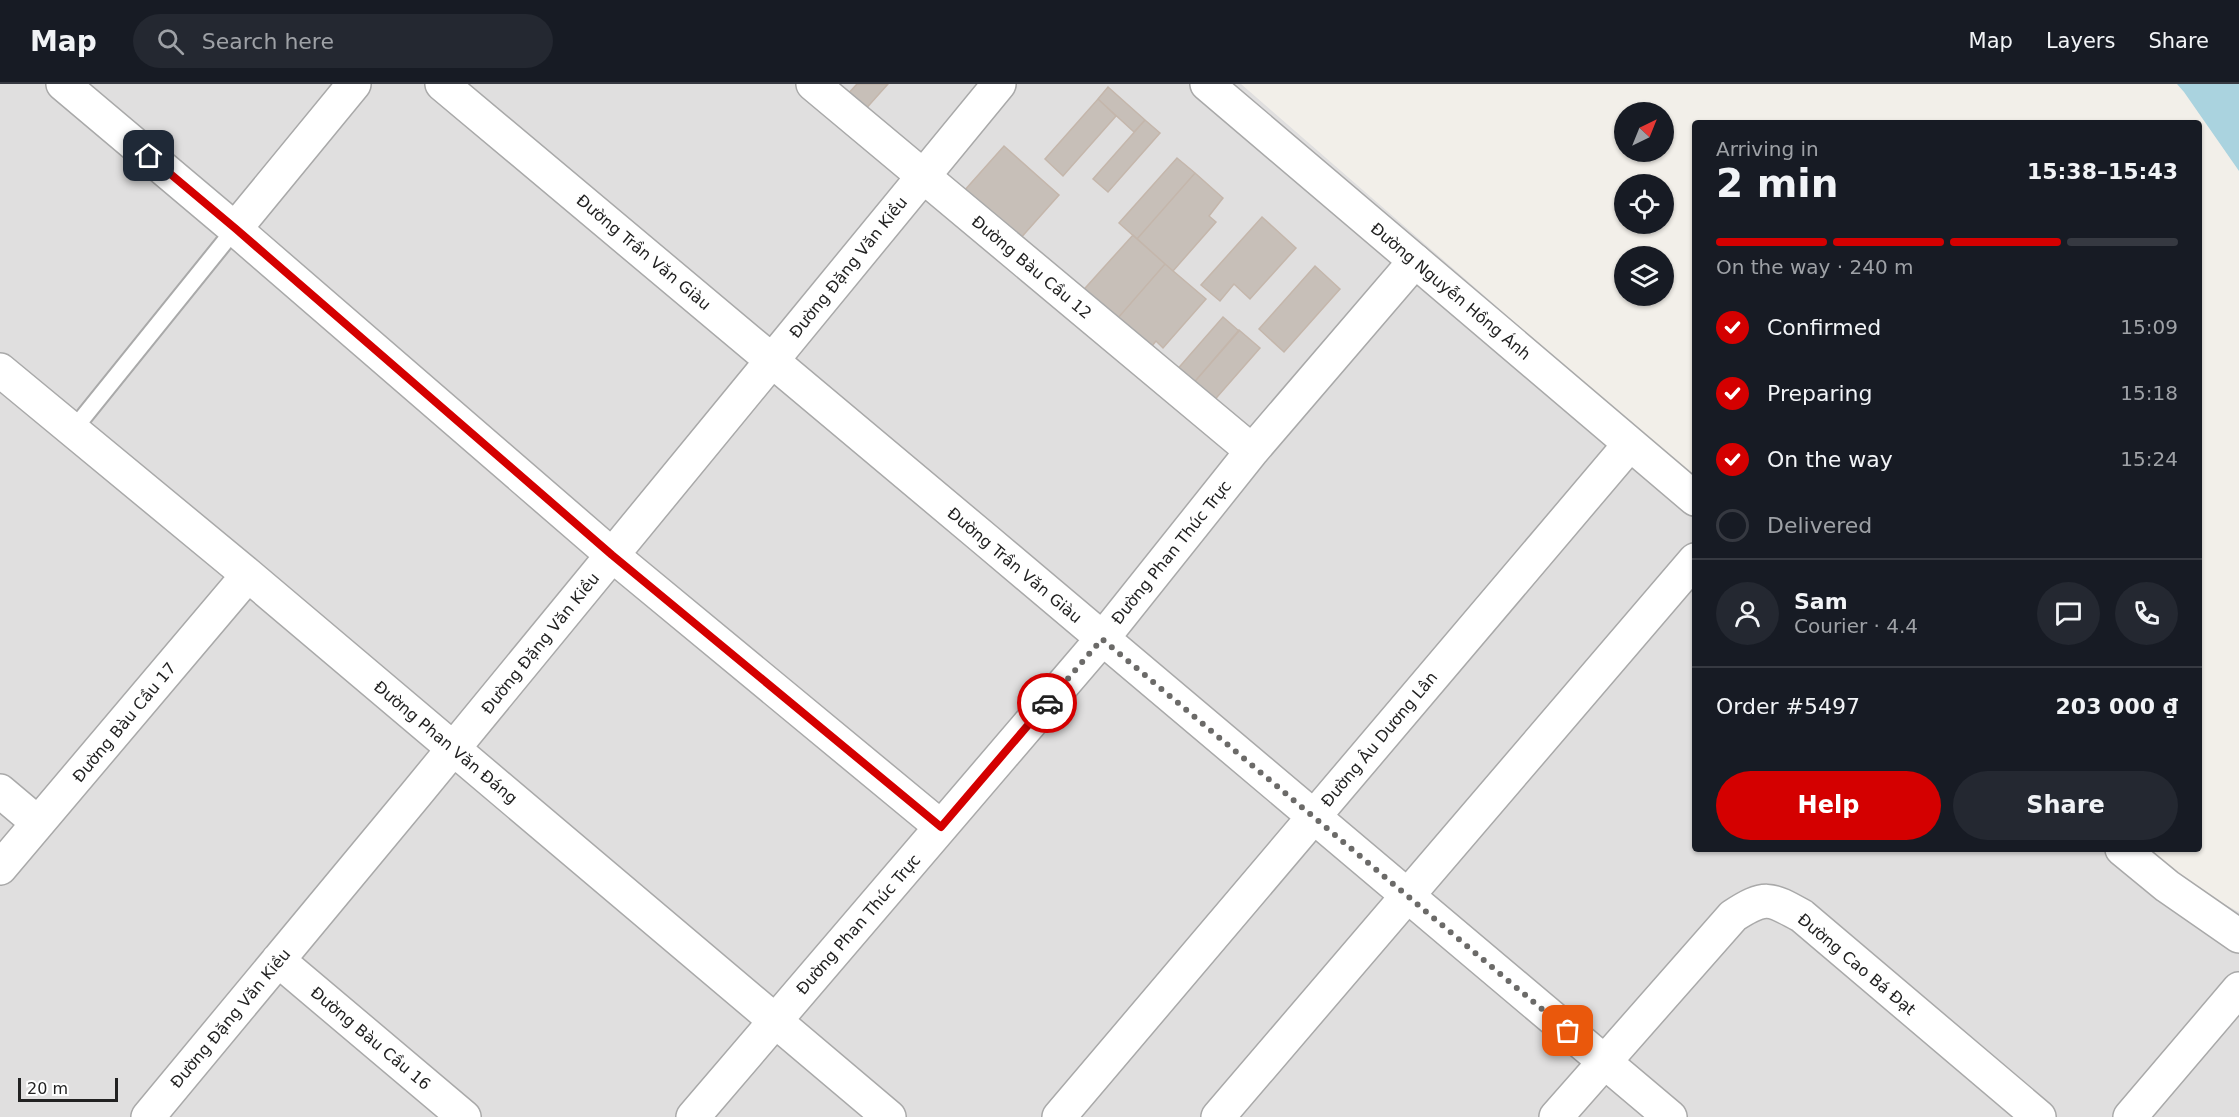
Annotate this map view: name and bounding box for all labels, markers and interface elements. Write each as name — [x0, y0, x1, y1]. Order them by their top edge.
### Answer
search box — [133, 14, 553, 68]
text: Map — [30, 25, 97, 58]
icon: search — [154, 25, 187, 58]
text: Search here — [202, 29, 334, 54]
text: Map — [1969, 29, 2013, 53]
text: Layers — [2046, 29, 2115, 53]
text: Share — [2148, 29, 2209, 53]
north arrow — [1614, 102, 1674, 162]
map controls — [1614, 102, 1674, 306]
pin — [123, 130, 174, 181]
text: Arriving in — [1716, 137, 1819, 161]
icon: home — [132, 139, 165, 172]
text: 15:38–15:43 — [2027, 159, 2178, 184]
text: 2 min — [1716, 161, 1838, 206]
button: locate — [1614, 174, 1674, 234]
street label: Đường Trần Văn Giàu — [573, 191, 715, 314]
street label: Đường Đặng Văn Kiều — [786, 193, 911, 342]
street label: Đường Bàu Cầu 12 — [968, 212, 1095, 323]
street label: Đường Nguyễn Hồng Ánh — [1367, 219, 1535, 364]
button: layers — [1614, 246, 1674, 306]
text: On the way · 240 m — [1716, 255, 1914, 279]
icon: check — [1716, 311, 1749, 344]
text: Confirmed — [1767, 315, 1881, 340]
text: 15:09 — [2120, 315, 2178, 339]
icon: check — [1716, 377, 1749, 410]
text: Preparing — [1767, 381, 1873, 406]
text: 15:18 — [2120, 381, 2178, 405]
icon: check — [1716, 443, 1749, 476]
text: On the way — [1767, 447, 1893, 472]
text: 15:24 — [2120, 447, 2178, 471]
street label: Đường Phan Thúc Trực — [1108, 477, 1235, 628]
street label: Đường Trần Văn Giàu — [944, 504, 1086, 627]
text: Delivered — [1767, 513, 1872, 538]
street label: Đường Đặng Văn Kiều — [478, 569, 603, 718]
button: person — [1716, 582, 1779, 645]
button: chat — [2037, 582, 2100, 645]
button: phone — [2115, 582, 2178, 645]
text: Sam — [1794, 589, 1848, 614]
text: Courier · 4.4 — [1794, 614, 1918, 638]
street label: Đường Bàu Cầu 17 — [69, 659, 180, 786]
street label: Đường Âu Dương Lân — [1317, 668, 1441, 811]
courier — [1017, 673, 1077, 733]
street label: Đường Phan Văn Đáng — [370, 677, 521, 808]
icon: car — [1031, 687, 1064, 720]
text: Order #5497 — [1716, 694, 1860, 719]
text: 203 000 ₫ — [2056, 694, 2178, 719]
button: Help — [1716, 771, 1941, 840]
button: Share — [1953, 771, 2178, 840]
street label: Đường Phan Thúc Trực — [792, 850, 924, 998]
street label: Đường Cao Bá Đạt — [1794, 910, 1919, 1019]
street label: Đường Đặng Văn Kiều — [166, 945, 294, 1092]
street label: Đường Bàu Cầu 16 — [307, 983, 434, 1094]
pin — [1542, 1005, 1593, 1056]
icon: bag — [1551, 1014, 1584, 1047]
scale bar — [18, 1075, 118, 1102]
text: 20 m — [27, 1079, 68, 1098]

